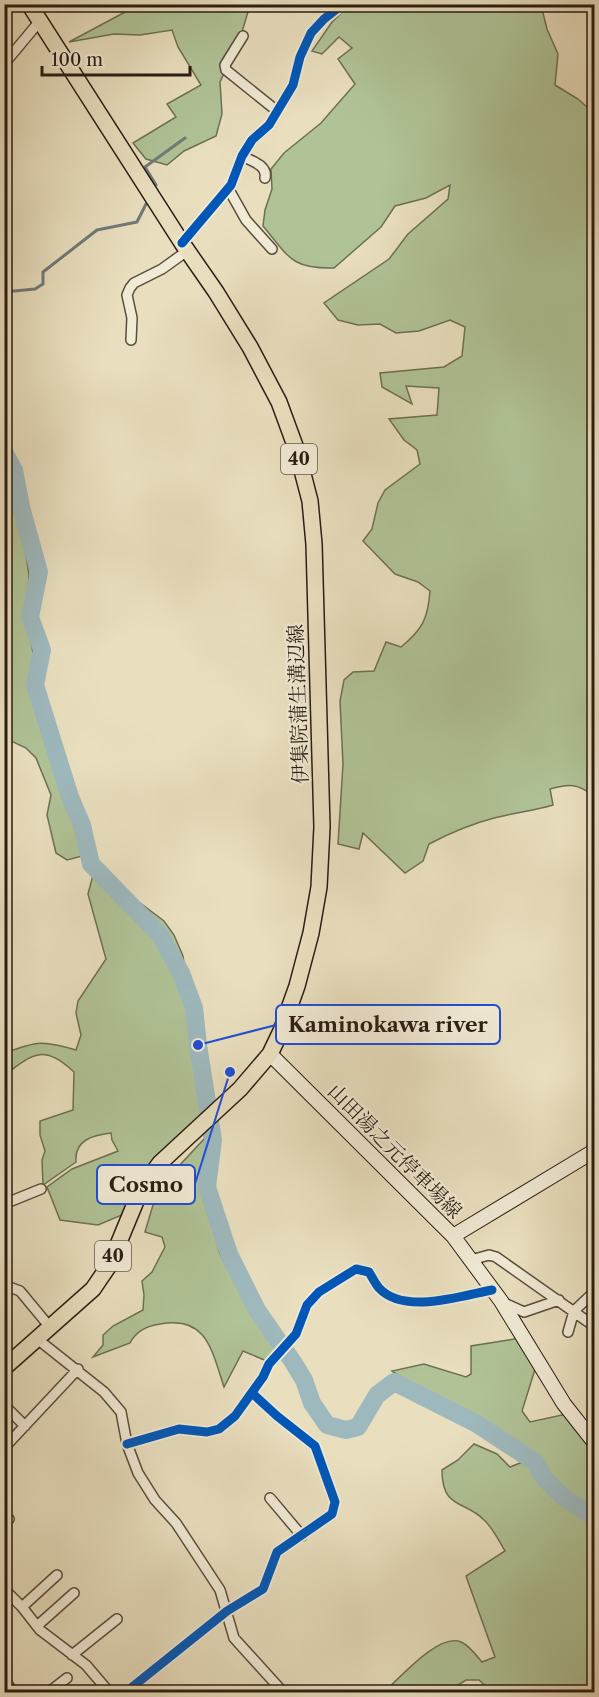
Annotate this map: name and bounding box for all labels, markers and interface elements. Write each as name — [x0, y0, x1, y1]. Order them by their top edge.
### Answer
scale bar — [42, 39, 190, 77]
text: 100 m — [51, 49, 103, 71]
road number: 40 — [281, 444, 317, 474]
street label: 伊集院蒲生溝辺線 — [283, 624, 313, 784]
callout: Kaminokawa river — [276, 1005, 500, 1044]
text: Kaminokawa river — [288, 1012, 489, 1037]
street label: 山田湯之元停車場線 — [323, 1079, 467, 1223]
callout: Cosmo — [97, 1165, 195, 1204]
text: Cosmo — [109, 1172, 183, 1197]
road number: 40 — [95, 1241, 131, 1271]

